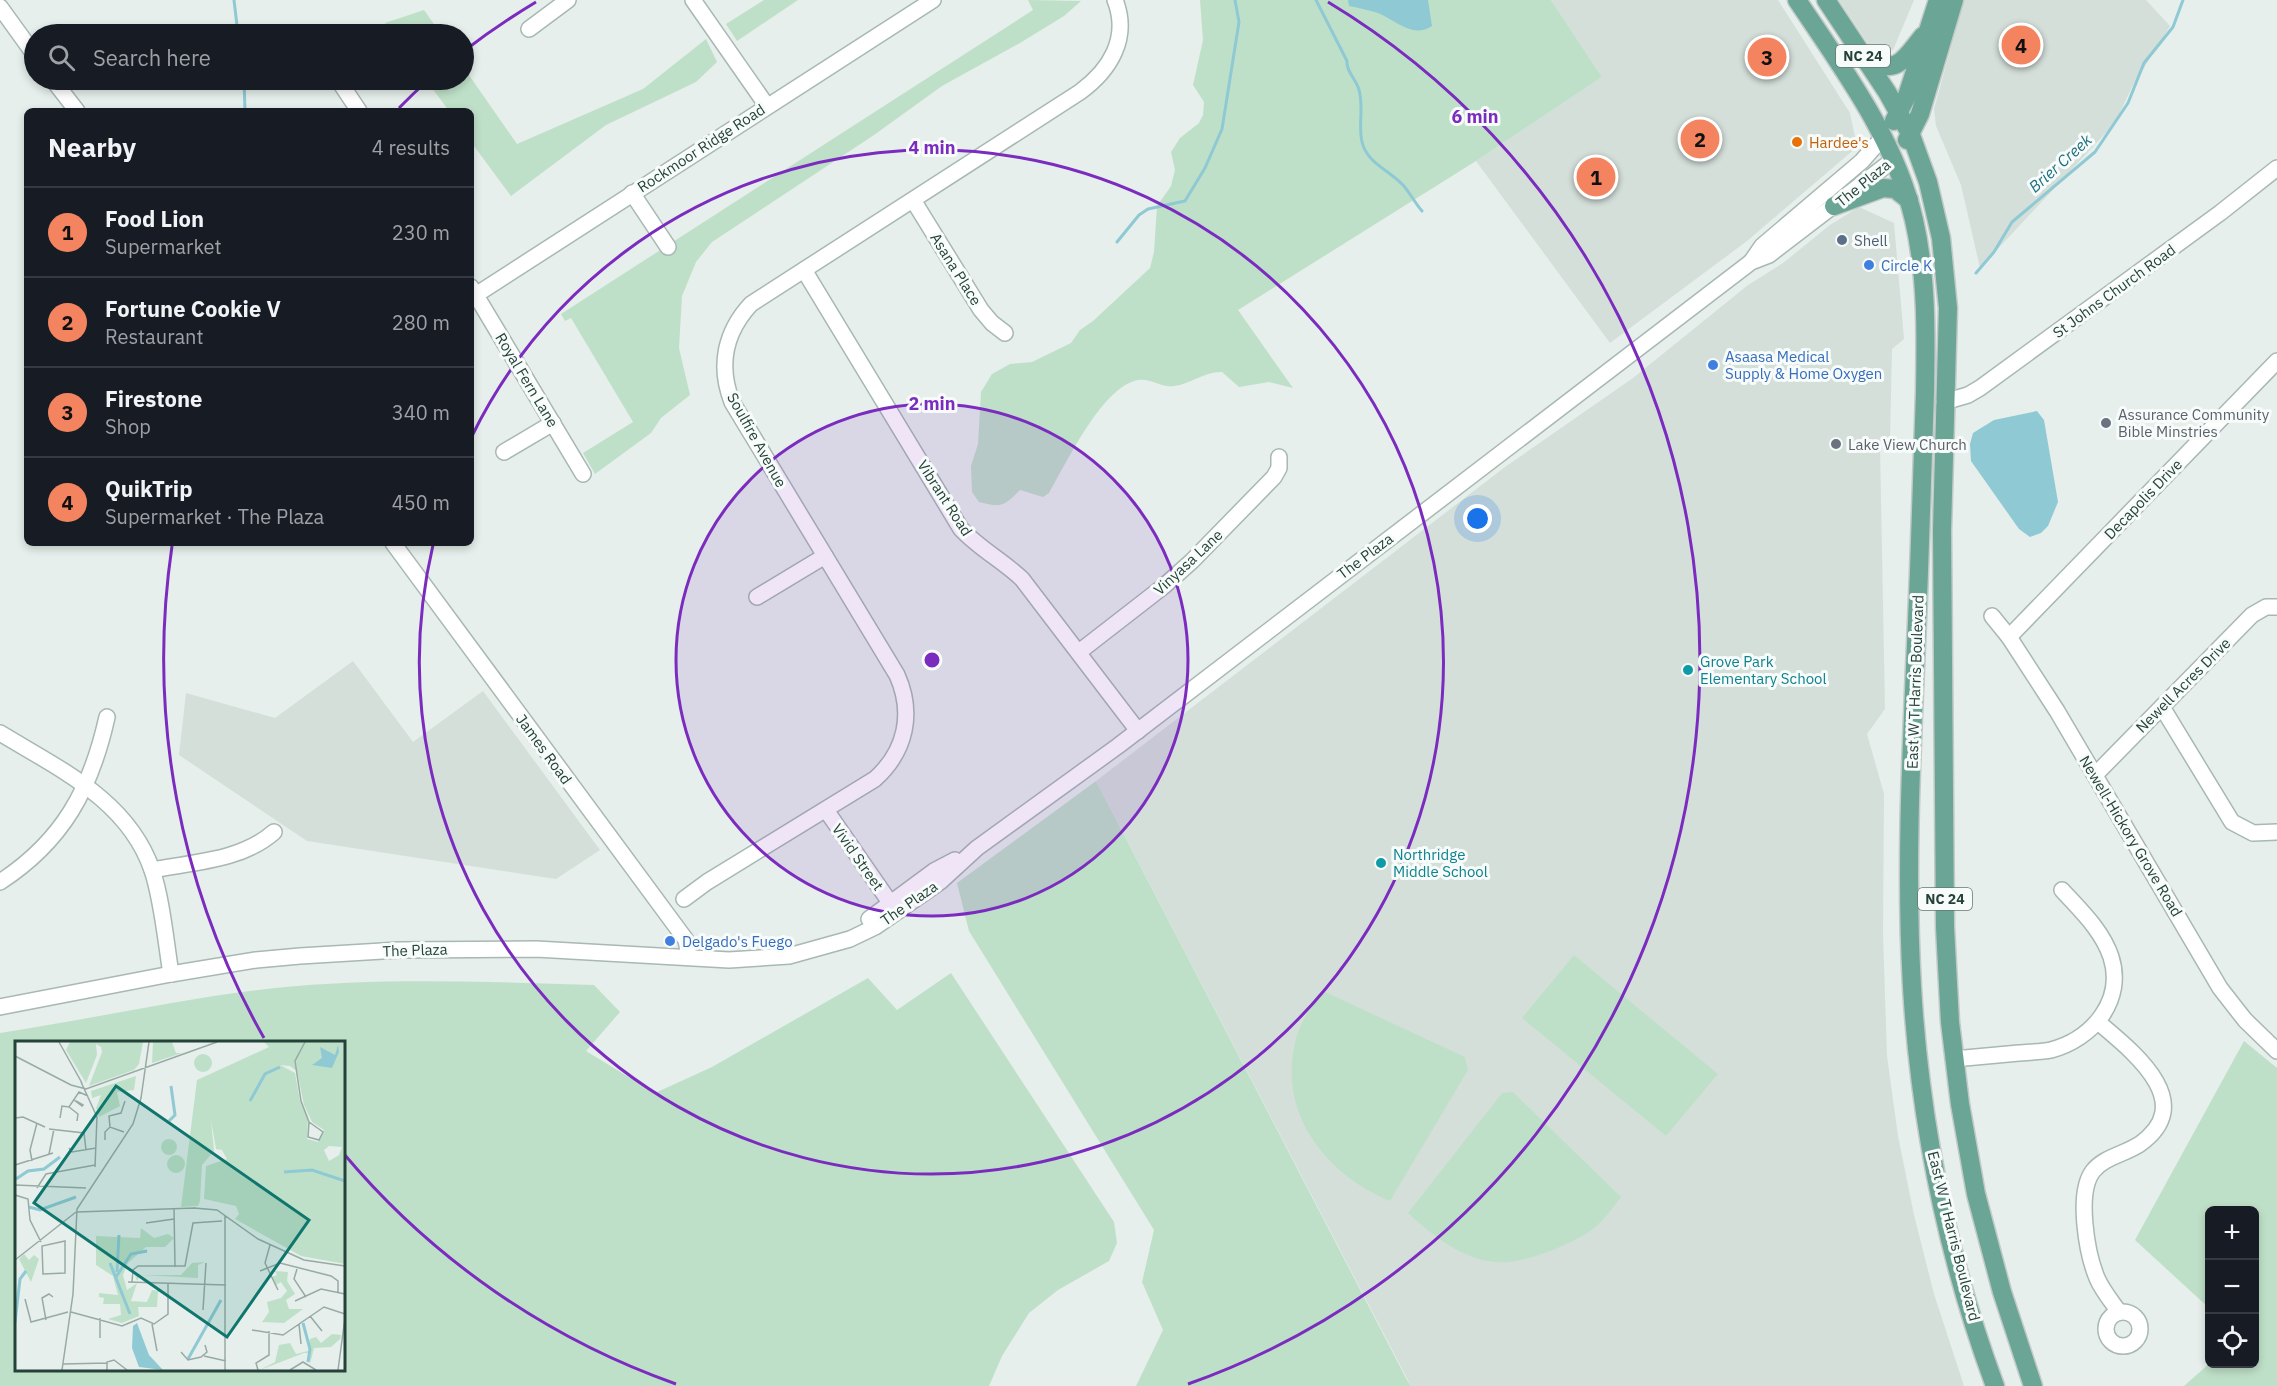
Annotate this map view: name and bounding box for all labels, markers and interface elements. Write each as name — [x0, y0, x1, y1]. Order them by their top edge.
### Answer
pin: 4 — [2002, 22, 2040, 68]
search box — [24, 24, 474, 90]
pin: 3 — [1748, 34, 1786, 80]
icon: search — [45, 41, 78, 74]
text: Search here — [93, 43, 211, 72]
road number: NC 24 — [1836, 45, 1890, 67]
street label: Rockmoor Ridge Road — [634, 100, 768, 196]
text: 6 min — [1451, 105, 1499, 128]
pin: 2 — [1680, 116, 1720, 162]
water label: Brier Creek — [2024, 129, 2096, 196]
text: Nearby — [48, 130, 136, 164]
place label: Hardee's — [1809, 133, 1869, 152]
text: 4 results — [372, 134, 450, 161]
marker: Hardee's — [1790, 135, 1804, 149]
text: 4 min — [908, 136, 956, 159]
pin: 1 — [1576, 154, 1616, 200]
street label: The Plaza — [1832, 155, 1894, 211]
text: Food Lion — [105, 204, 204, 233]
text: 1 — [62, 219, 74, 246]
text: 230 m — [392, 219, 450, 246]
street label: Asana Place — [926, 229, 986, 309]
place label: Shell — [1854, 231, 1888, 250]
text: Supermarket — [105, 233, 222, 260]
marker: Shell — [1835, 233, 1849, 247]
street label: St Johns Church Road — [2049, 240, 2179, 342]
place label: Circle K — [1881, 256, 1933, 275]
marker: Circle K — [1862, 258, 1876, 272]
text: Fortune Cookie V — [105, 294, 281, 323]
text: 2 — [62, 309, 74, 336]
text: 280 m — [392, 309, 450, 336]
text: Restaurant — [105, 323, 203, 350]
street label: Royal Fern Lane — [491, 329, 563, 431]
place label: Asaasa Medical Supply & Home Oxygen — [1725, 347, 1882, 383]
marker: Asaasa Medical Supply & Home Oxygen — [1706, 358, 1720, 372]
text: Firestone — [105, 384, 202, 413]
street label: Soulfire Avenue — [723, 389, 791, 491]
text: 2 min — [908, 392, 956, 415]
text: 3 — [62, 399, 74, 426]
text: 340 m — [392, 399, 450, 426]
place label: Assurance Community Bible Minstries — [2118, 405, 2270, 441]
text: Shop — [105, 413, 151, 440]
marker: Assurance Community Bible Minstries — [2099, 416, 2113, 430]
place label: Lake View Church — [1848, 435, 1967, 454]
marker: Lake View Church — [1829, 437, 1843, 451]
street label: Decapolis Drive — [2100, 455, 2186, 543]
street label: Vibrant Road — [913, 456, 977, 540]
text: QuikTrip — [105, 474, 193, 503]
text: 4 — [62, 489, 74, 516]
text: 450 m — [392, 489, 450, 516]
text: Supermarket · The Plaza — [105, 503, 324, 530]
your location — [1463, 504, 1492, 533]
street label: Vinyasa Lane — [1149, 525, 1227, 599]
street label: The Plaza — [1333, 529, 1397, 583]
street label: East W T Harris Boulevard — [1902, 595, 1928, 769]
street label: Newell Acres Drive — [2132, 634, 2234, 736]
centre of rings — [922, 650, 942, 670]
place label: Grove Park Elementary School — [1700, 652, 1827, 688]
marker: Grove Park Elementary School — [1681, 663, 1695, 677]
street label: James Road — [512, 710, 576, 788]
street label: Newell-Hickory Grove Road — [2075, 752, 2187, 920]
street label: Vivid Street — [828, 820, 888, 894]
place label: Northridge Middle School — [1393, 845, 1488, 881]
marker: Northridge Middle School — [1374, 856, 1388, 870]
street label: The Plaza — [877, 877, 941, 929]
road number: NC 24 — [1918, 888, 1972, 910]
place label: Delgado's Fuego — [682, 932, 793, 951]
marker: Delgado's Fuego — [663, 934, 677, 948]
street label: The Plaza — [382, 939, 448, 961]
inset map — [15, 1041, 345, 1371]
street label: East W T Harris Boulevard — [1924, 1149, 1984, 1323]
map controls — [2205, 1206, 2259, 1368]
button: + — [2205, 1206, 2259, 1260]
button: − — [2205, 1260, 2259, 1314]
button: locate — [2205, 1314, 2259, 1368]

